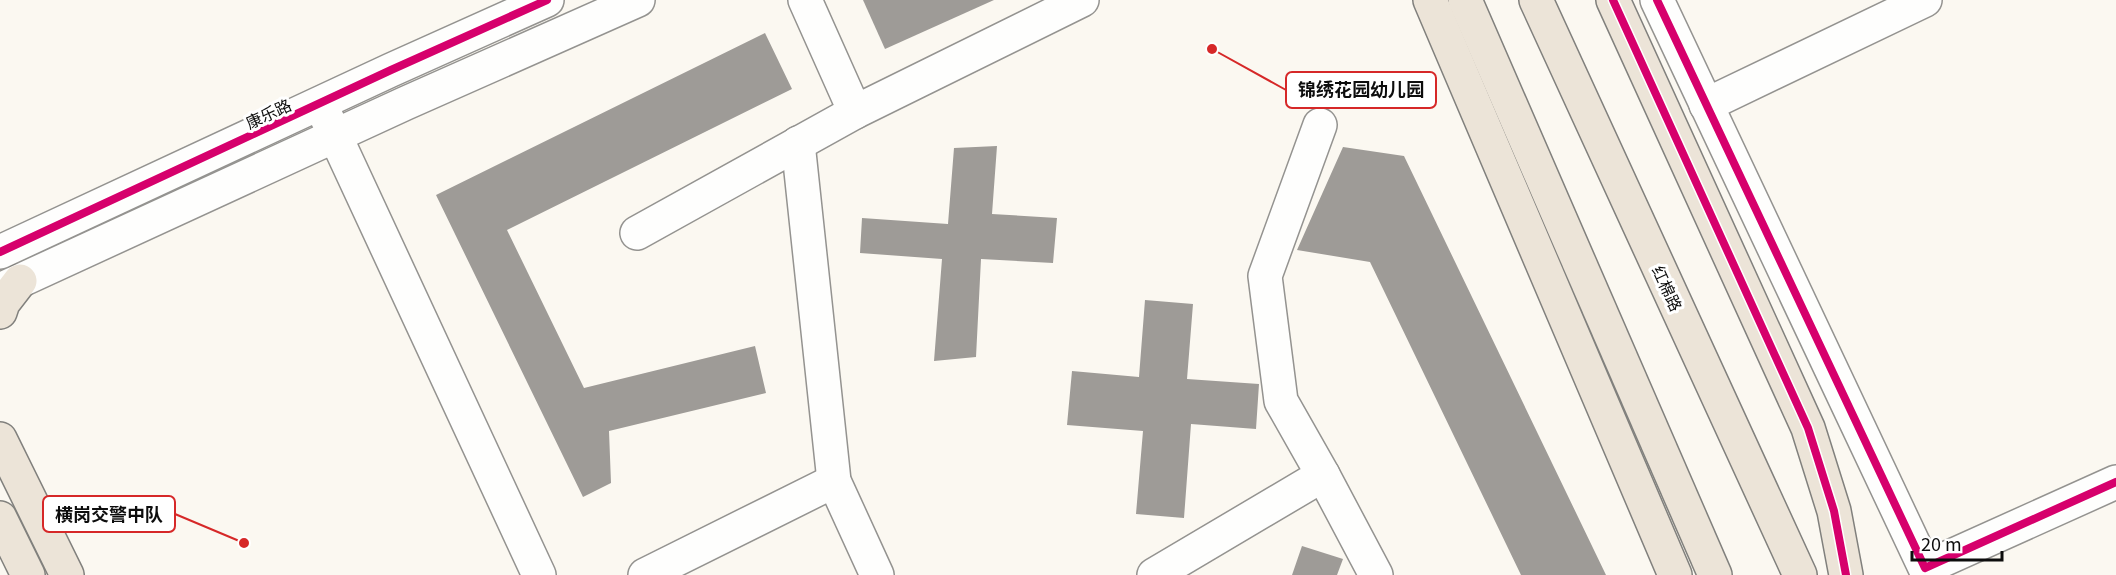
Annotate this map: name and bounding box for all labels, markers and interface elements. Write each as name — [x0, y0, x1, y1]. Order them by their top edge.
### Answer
callout: 锦绣花园幼儿园 — [1286, 72, 1436, 108]
text: 锦绣花园幼儿园 — [1298, 75, 1424, 101]
street label: 康乐路 — [241, 92, 295, 134]
street label: 红棉路 — [1647, 261, 1689, 315]
callout: 横岗交警中队 — [43, 496, 175, 532]
text: 横岗交警中队 — [55, 500, 163, 526]
scale bar — [1912, 524, 2002, 562]
text: 20 m — [1921, 530, 1962, 556]

